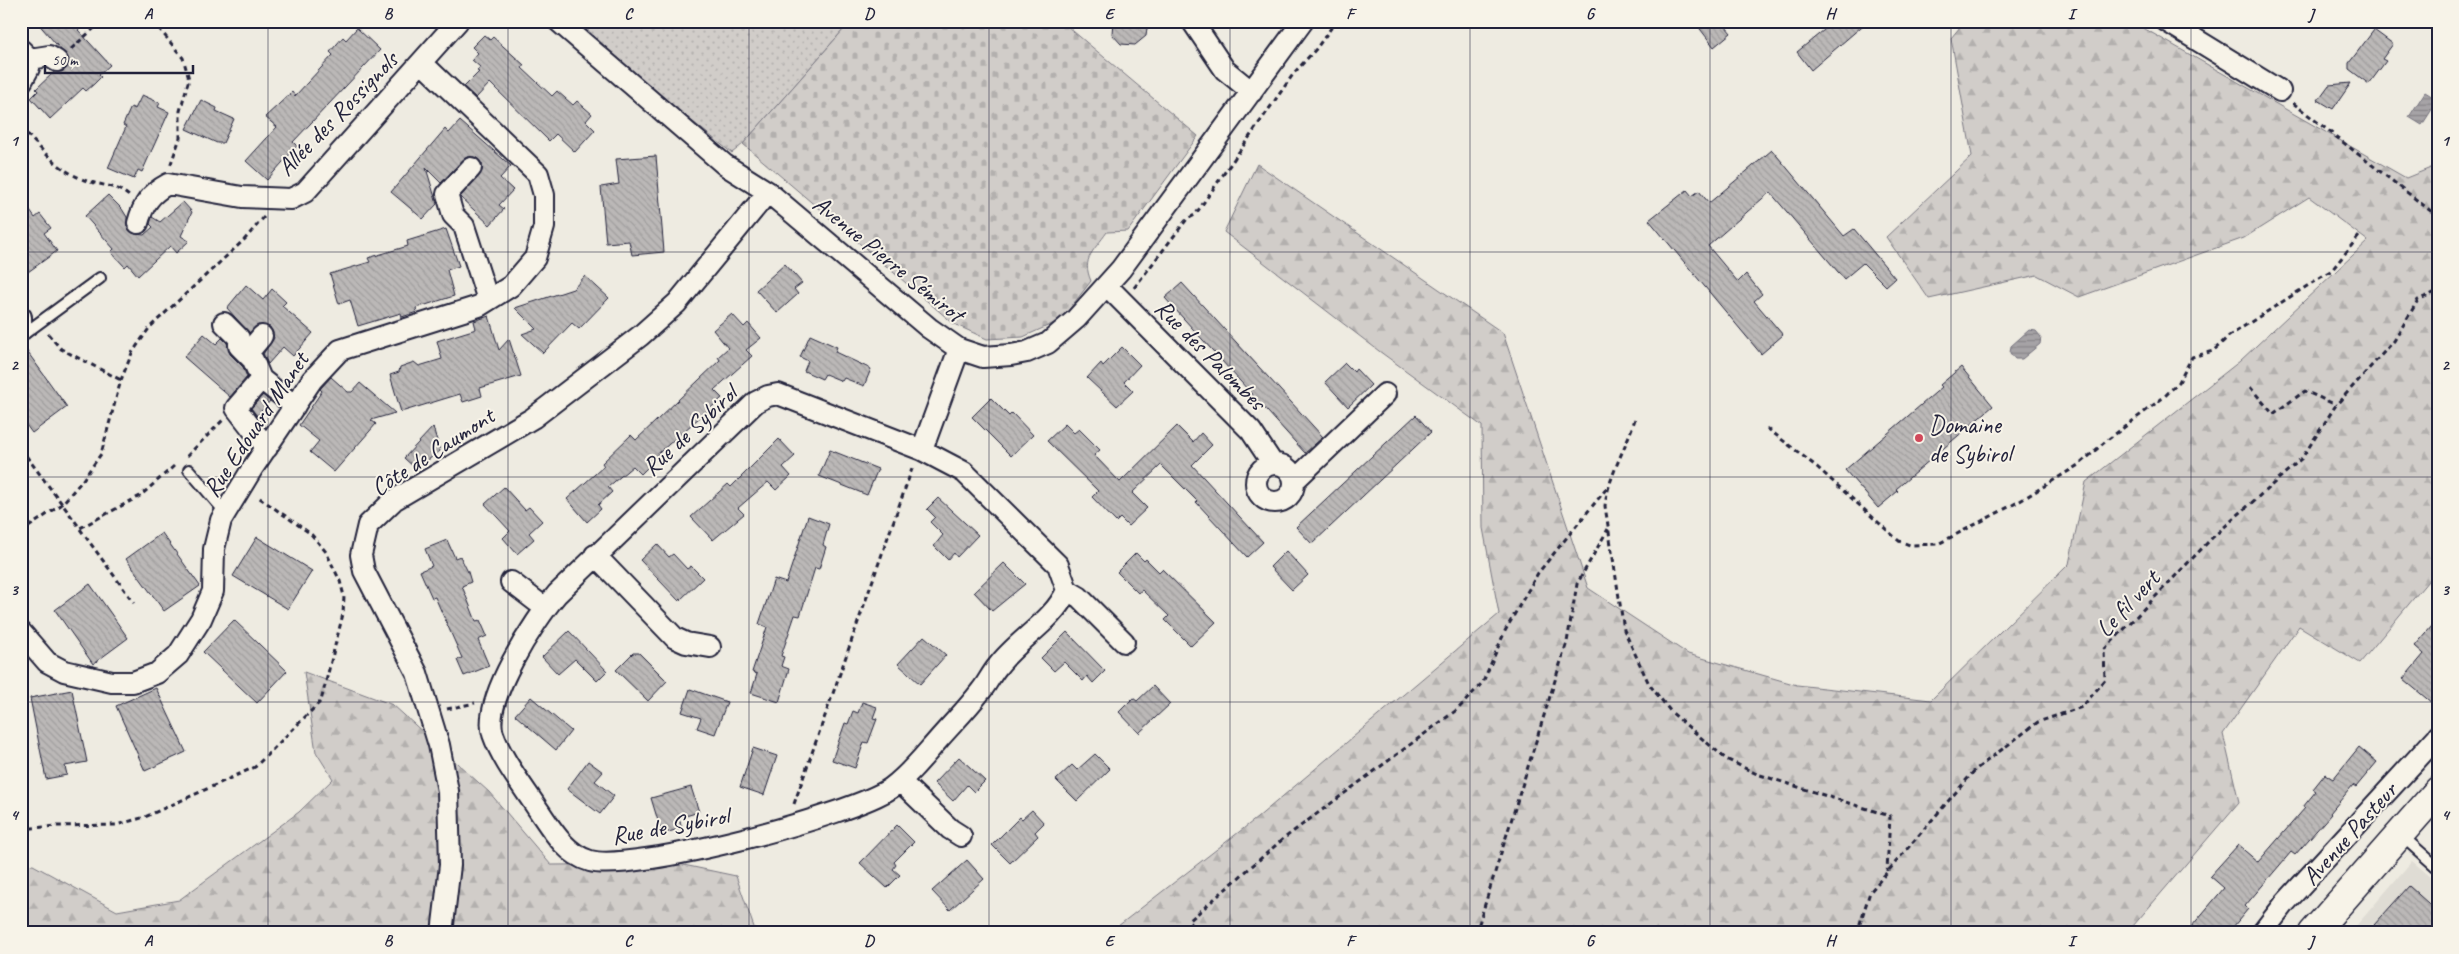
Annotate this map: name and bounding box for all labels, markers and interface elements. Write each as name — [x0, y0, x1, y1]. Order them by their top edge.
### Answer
text: A — [144, 4, 154, 24]
text: B — [384, 4, 394, 24]
text: C — [624, 4, 634, 24]
text: D — [864, 4, 875, 24]
text: E — [1105, 4, 1116, 24]
text: F — [1346, 4, 1357, 24]
text: G — [1586, 4, 1596, 24]
text: H — [1825, 4, 1837, 24]
text: I — [2068, 4, 2078, 24]
text: J — [2307, 4, 2316, 24]
scale bar — [45, 42, 192, 74]
street label: Allée des Rossignols — [270, 43, 407, 183]
text: 50 m — [52, 51, 79, 70]
text: 1 — [10, 131, 19, 151]
text: 1 — [2441, 131, 2450, 151]
street label: Avenue Pierre Sémirot — [806, 188, 973, 332]
street label: Rue des Palombes — [1148, 292, 1275, 419]
street label: Rue Edouard Manet — [196, 344, 318, 503]
text: 2 — [10, 355, 19, 375]
text: 2 — [2441, 355, 2450, 375]
street label: Rue de Sybirol — [635, 375, 747, 483]
street label: Côte de Caumont — [365, 399, 503, 504]
place label: Domaine de Sybirol — [1929, 409, 2016, 470]
marker: Domaine de Sybirol — [1913, 432, 1925, 444]
street label: Le fil vert — [2089, 561, 2169, 644]
text: 3 — [10, 580, 19, 600]
text: 3 — [2441, 580, 2450, 600]
street label: Avenue Pasteur — [2295, 774, 2406, 892]
street label: Rue de Sybirol — [609, 799, 736, 852]
text: 4 — [10, 805, 19, 825]
text: 4 — [2441, 805, 2450, 825]
text: A — [144, 931, 154, 951]
text: B — [384, 931, 394, 951]
text: C — [624, 931, 634, 951]
text: D — [864, 931, 875, 951]
text: E — [1105, 931, 1116, 951]
text: F — [1346, 931, 1357, 951]
text: G — [1586, 931, 1596, 951]
text: H — [1825, 931, 1837, 951]
text: I — [2068, 931, 2078, 951]
text: J — [2307, 931, 2316, 951]

